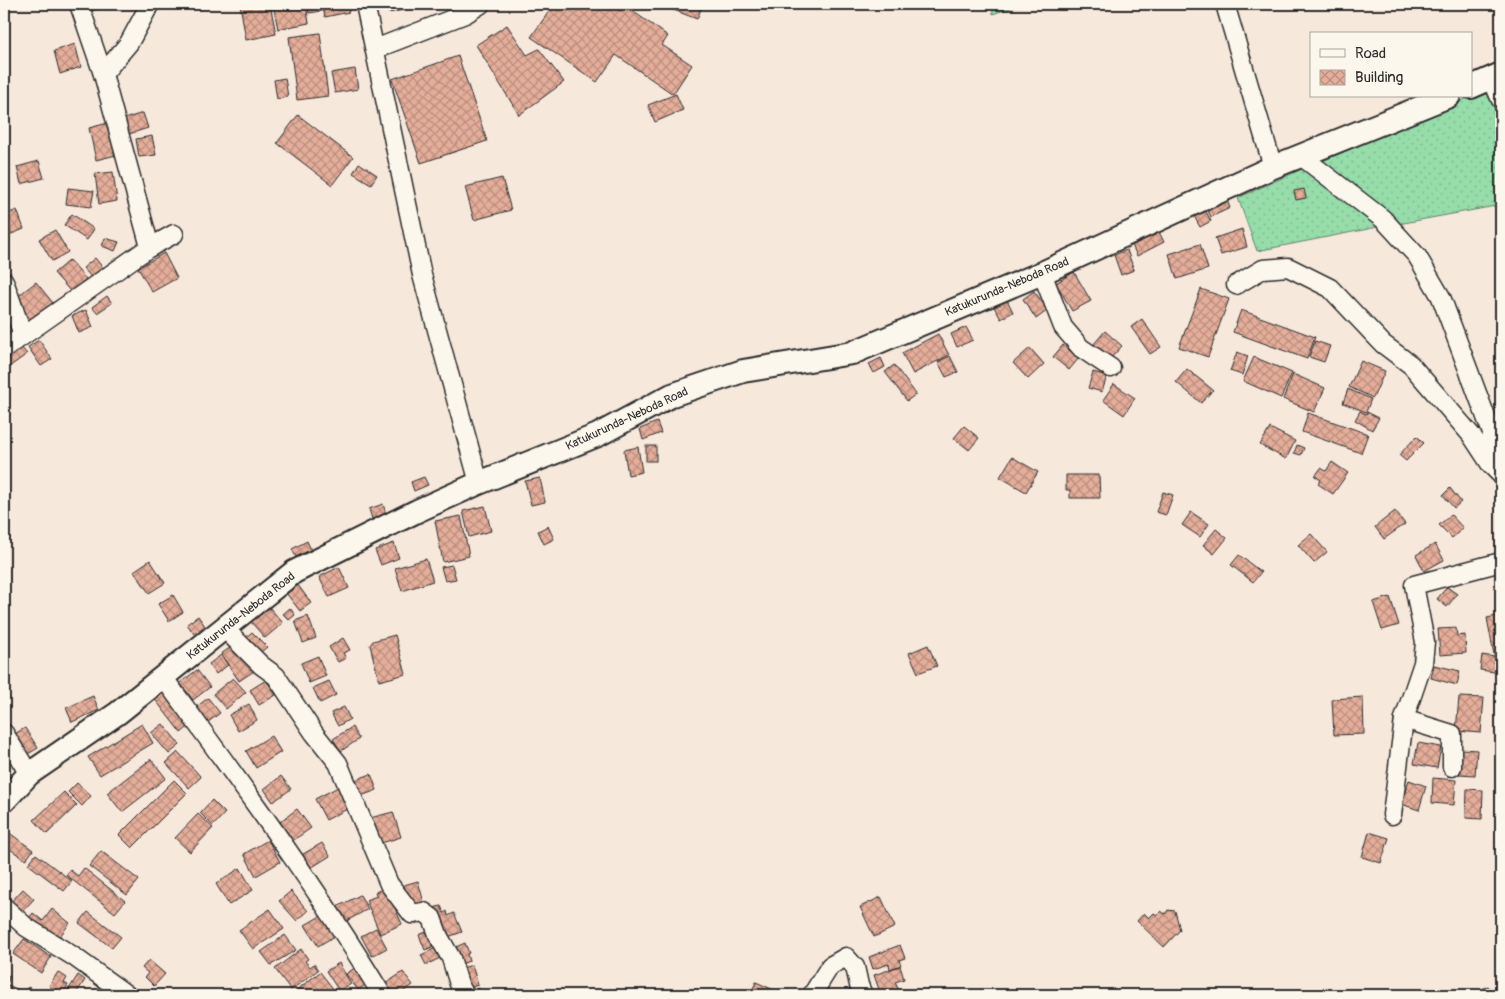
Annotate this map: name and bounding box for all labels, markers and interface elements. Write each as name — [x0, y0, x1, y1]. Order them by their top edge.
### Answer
legend — [1310, 32, 1472, 98]
text: Road — [1355, 44, 1386, 63]
text: Building — [1355, 68, 1403, 87]
street label: Katukurunda-Neboda Road — [943, 254, 1071, 320]
street label: Katukurunda-Neboda Road — [563, 384, 691, 454]
street label: Katukurunda-Neboda Road — [184, 569, 298, 663]

